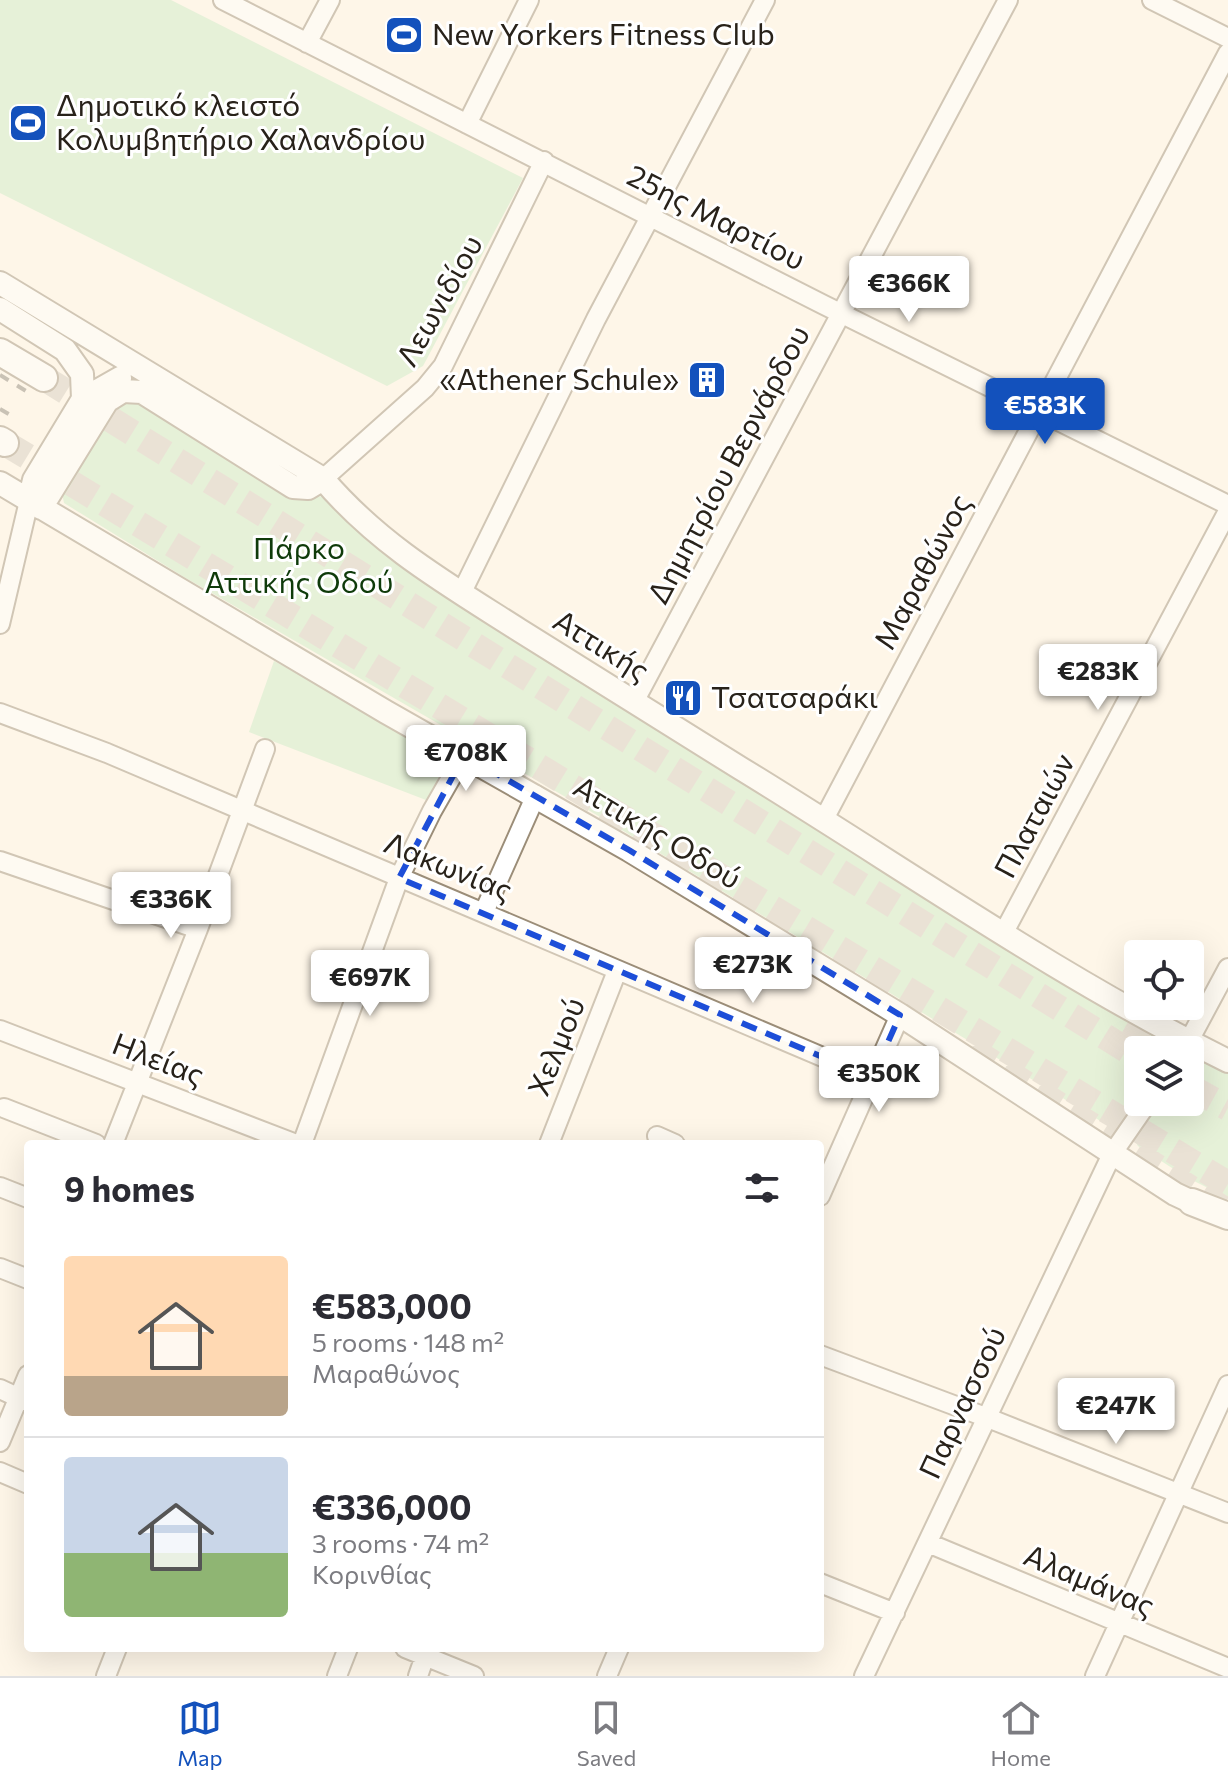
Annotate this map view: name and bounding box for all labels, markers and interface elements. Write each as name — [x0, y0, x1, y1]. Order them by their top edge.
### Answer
sports icon: New Yorkers Fitness Club — [383, 14, 425, 56]
place label: New Yorkers Fitness Club — [432, 14, 775, 51]
place label: Δημοτικό κλειστό Κολυμβητήριο Χαλανδρίου — [56, 85, 425, 156]
sports icon: Δημοτικό κλειστό Κολυμβητήριο Χαλανδρίου — [7, 102, 49, 144]
street label: 25ης Μαρτίου — [622, 155, 812, 276]
street label: Λεωνιδίου — [387, 228, 489, 372]
pin: €366K — [853, 256, 965, 324]
text: €366K — [867, 266, 951, 297]
street label: Δημητρίου Βερνάρδου — [638, 318, 816, 609]
place label: «Athener Schule» — [440, 359, 679, 396]
building icon: «Athener Schule» — [686, 359, 728, 401]
pin: €583K — [989, 378, 1101, 446]
text: €583K — [1004, 388, 1086, 419]
street label: Μαραθώνος — [864, 487, 977, 655]
park label: Πάρκο Αττικής Οδού — [205, 528, 393, 599]
street label: Αττικής — [548, 600, 657, 688]
pin: €283K — [1042, 644, 1154, 712]
text: €283K — [1057, 654, 1139, 685]
restaurant icon: Τσατσαράκι — [662, 677, 704, 719]
place label: Τσατσαράκι — [711, 677, 878, 714]
pin: €708K — [410, 725, 522, 793]
text: €708K — [424, 735, 508, 766]
street label: Πλαταιών — [985, 746, 1081, 883]
street label: Αττικής Οδού — [568, 766, 749, 895]
street label: Λακωνίας — [380, 822, 518, 907]
pin: €336K — [115, 872, 227, 940]
text: €336K — [130, 882, 212, 913]
pin: €273K — [697, 937, 809, 1005]
map controls — [1124, 940, 1204, 1116]
button: locate — [1124, 940, 1204, 1020]
text: €273K — [713, 947, 793, 978]
pin: €697K — [314, 950, 426, 1018]
text: €697K — [329, 960, 411, 991]
street label: Χελμού — [518, 992, 591, 1101]
street label: Ηλείας — [108, 1023, 210, 1092]
button: layers — [1124, 1036, 1204, 1116]
pin: €350K — [823, 1046, 935, 1114]
text: €350K — [837, 1056, 921, 1087]
icon: filters — [740, 1166, 784, 1210]
text: 9 homes — [64, 1167, 195, 1209]
text: €583,000 — [312, 1284, 472, 1326]
icon: home — [128, 1288, 224, 1384]
street label: Παρνασσού — [909, 1320, 1012, 1484]
text: 5 rooms · 148 m² — [312, 1326, 504, 1357]
text: Μαραθώνος — [312, 1357, 460, 1388]
pin: €247K — [1060, 1378, 1172, 1446]
text: €247K — [1076, 1388, 1156, 1419]
text: €336,000 — [312, 1485, 472, 1527]
icon: home — [128, 1489, 224, 1585]
text: 3 rooms · 74 m² — [312, 1527, 489, 1558]
street label: Αλαμάνας — [1019, 1535, 1161, 1623]
text: Κορινθίας — [312, 1558, 432, 1589]
tab: Map — [177, 1696, 223, 1771]
tab: Saved — [577, 1696, 636, 1771]
tab: Home — [990, 1696, 1051, 1771]

